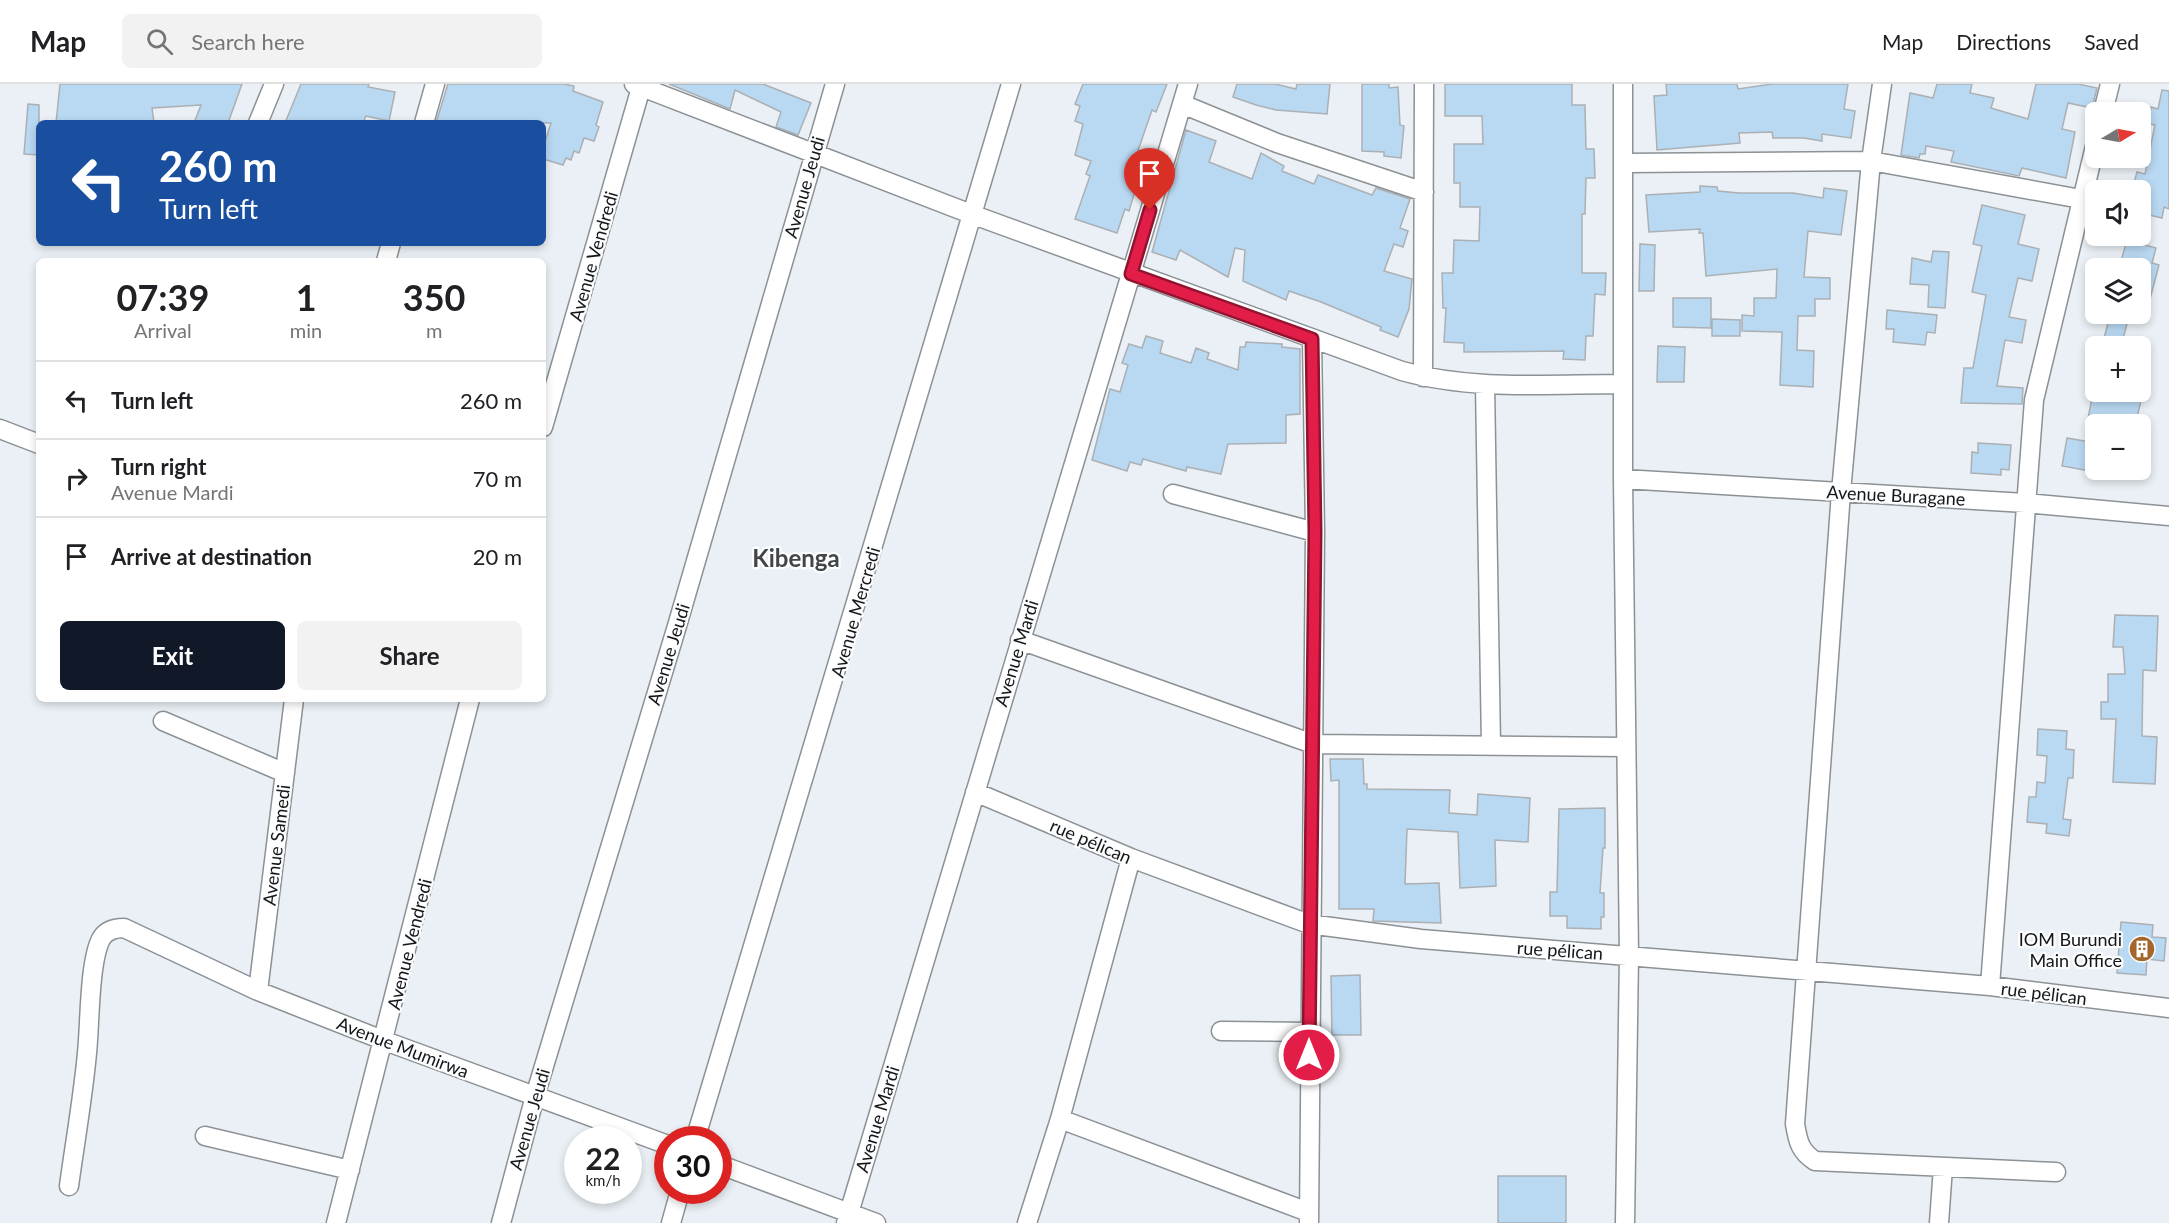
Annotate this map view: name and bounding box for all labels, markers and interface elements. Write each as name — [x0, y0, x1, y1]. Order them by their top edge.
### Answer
search box — [122, 14, 542, 68]
text: Map — [30, 24, 86, 58]
icon: search — [143, 25, 176, 58]
text: Search here — [191, 28, 305, 55]
text: Map — [1882, 29, 1923, 54]
text: Directions — [1956, 29, 2051, 54]
text: Saved — [2084, 29, 2139, 54]
north arrow — [2085, 102, 2151, 168]
map controls — [2085, 102, 2151, 480]
street label: Avenue Jeudi — [779, 134, 829, 240]
text: 260 m — [159, 141, 277, 191]
icon: left — [60, 144, 138, 222]
pin — [1124, 148, 1175, 210]
icon: arrive — [1133, 157, 1166, 190]
button: sound — [2085, 180, 2151, 246]
street label: Avenue Vendredi — [564, 189, 622, 323]
text: Turn left — [159, 192, 258, 225]
button: layers — [2085, 258, 2151, 324]
text: 07:39 — [117, 275, 209, 319]
text: 1 — [296, 275, 317, 319]
text: 350 — [403, 275, 465, 319]
text: Arrival — [134, 318, 192, 342]
text: min — [290, 318, 322, 342]
text: m — [426, 318, 442, 342]
button: + — [2085, 336, 2151, 402]
icon: left — [60, 384, 93, 417]
text: Turn left — [111, 387, 193, 414]
text: 260 m — [460, 387, 522, 414]
button: − — [2085, 414, 2151, 480]
text: Turn right — [111, 453, 206, 480]
icon: right — [60, 462, 93, 495]
text: 70 m — [473, 465, 522, 492]
text: Avenue Mardi — [111, 480, 233, 504]
street label: Avenue Buragane — [1826, 480, 1966, 510]
icon: arrive — [60, 540, 93, 573]
text: Arrive at destination — [111, 543, 312, 570]
text: 20 m — [473, 543, 522, 570]
district label: Kibenga — [752, 543, 840, 572]
street label: Avenue Mercredi — [826, 544, 884, 680]
street label: Avenue Mardi — [989, 597, 1043, 709]
street label: Avenue Jeudi — [642, 601, 694, 707]
button: Exit — [60, 621, 285, 690]
button: Share — [297, 621, 522, 690]
street label: Avenue Samedi — [258, 783, 294, 907]
street label: rue pélican — [1047, 814, 1135, 868]
street label: Avenue Vendredi — [382, 876, 436, 1012]
place label: IOM Burundi Main Office — [2019, 928, 2122, 971]
building icon: IOM Burundi Main Office — [2127, 934, 2157, 964]
street label: rue pélican — [1516, 936, 1604, 964]
street label: rue pélican — [2000, 977, 2088, 1009]
street label: Avenue Mumirwa — [334, 1012, 472, 1082]
position arrow — [1277, 1023, 1341, 1087]
street label: Avenue Mardi — [850, 1063, 904, 1175]
street label: Avenue Jeudi — [504, 1066, 554, 1172]
speed limit sign: 30 — [654, 1126, 732, 1204]
text: 22 — [586, 1140, 620, 1176]
text: km/h — [585, 1171, 621, 1189]

